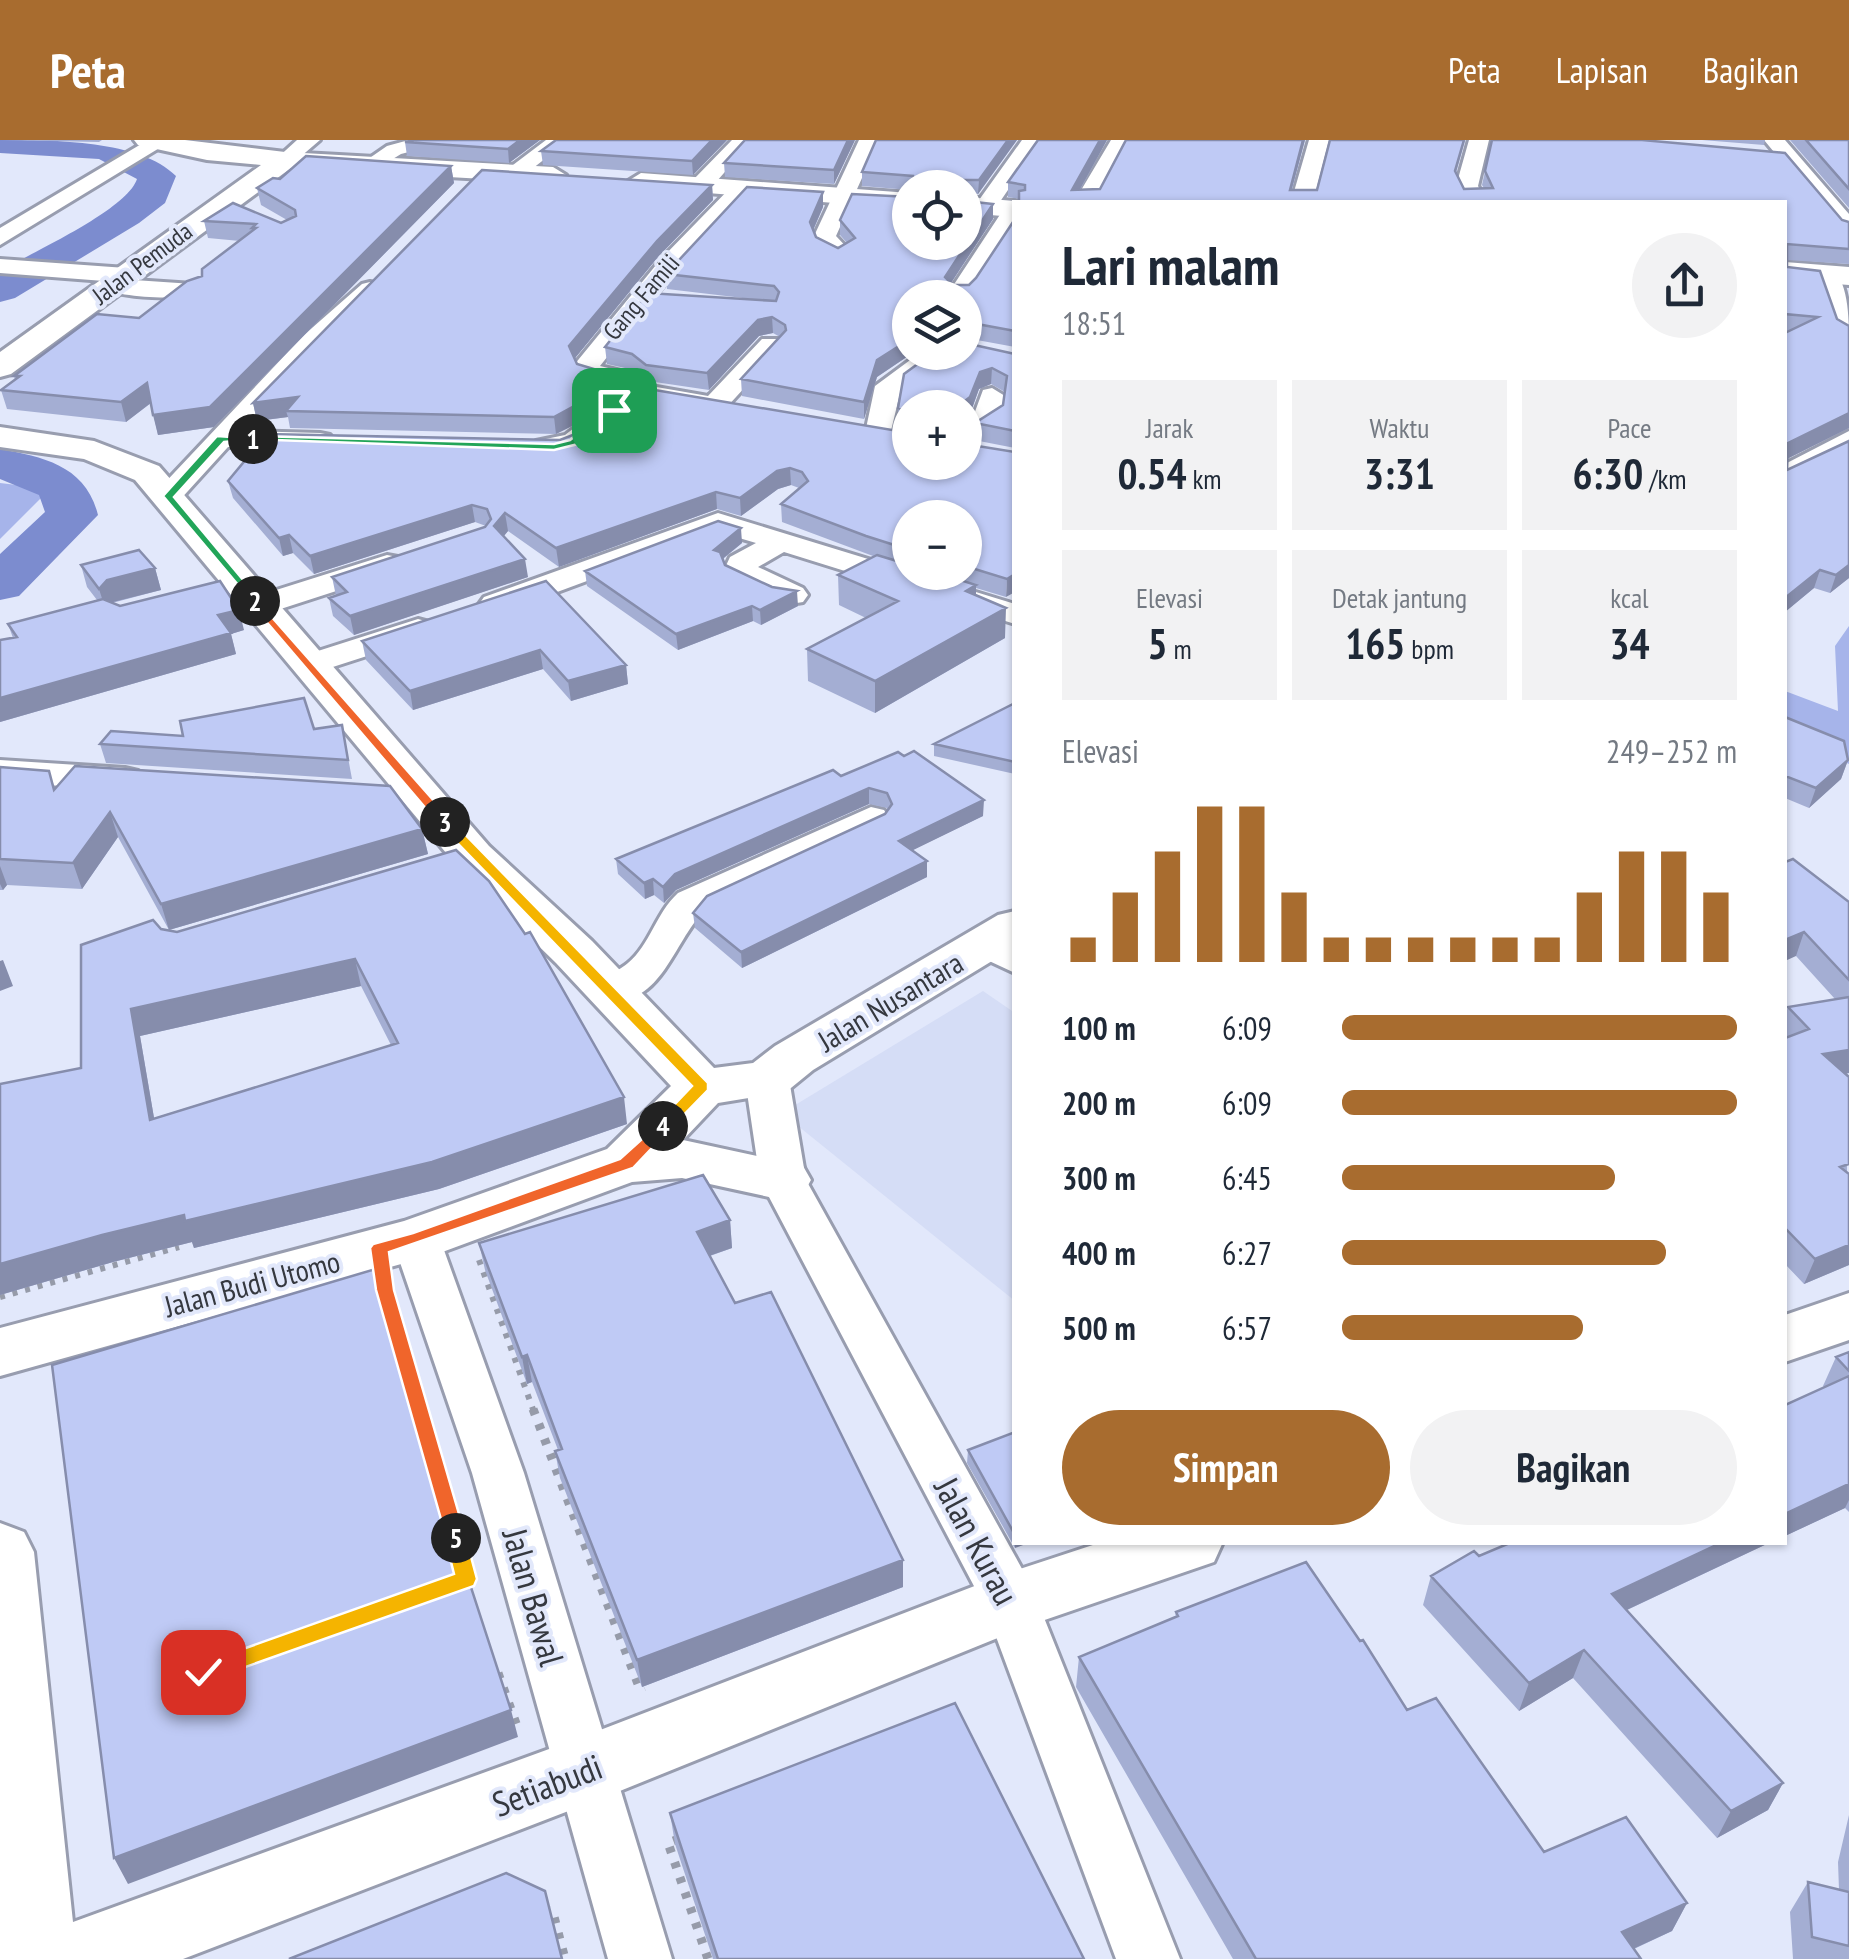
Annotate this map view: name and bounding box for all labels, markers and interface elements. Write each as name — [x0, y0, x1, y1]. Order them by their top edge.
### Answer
text: Peta — [50, 39, 126, 101]
text: Peta — [1448, 47, 1501, 93]
text: Lapisan — [1556, 47, 1648, 93]
text: Bagikan — [1703, 47, 1799, 93]
map controls — [892, 170, 982, 590]
button: locate — [892, 170, 982, 260]
street label: Jalan Pemuda — [85, 215, 198, 312]
text: Lari malam — [1062, 229, 1280, 300]
button: share — [1632, 233, 1737, 338]
street label: Gang Famili — [596, 247, 686, 347]
button: layers — [892, 280, 982, 370]
text: 18:51 — [1062, 302, 1126, 344]
pin — [572, 368, 657, 453]
icon: arrive — [587, 383, 642, 438]
button: + — [892, 390, 982, 480]
text: Jarak — [1146, 409, 1193, 446]
text: Waktu — [1370, 409, 1429, 446]
text: Pace — [1607, 409, 1652, 446]
pin: 1 — [228, 414, 278, 464]
text: 1 — [246, 420, 260, 457]
text: 0.54 — [1117, 446, 1187, 501]
text: 3:31 — [1364, 446, 1435, 501]
text: 6:30 — [1572, 446, 1643, 501]
text: km — [1187, 460, 1222, 497]
text: /km — [1643, 460, 1687, 497]
button: − — [892, 500, 982, 590]
pin: 2 — [230, 576, 280, 626]
text: Elevasi — [1136, 579, 1203, 616]
text: Detak jantung — [1332, 579, 1467, 616]
text: kcal — [1610, 579, 1649, 616]
text: 2 — [248, 582, 262, 619]
text: 5 — [1147, 616, 1167, 671]
text: 165 — [1345, 616, 1405, 671]
text: 34 — [1609, 616, 1650, 671]
text: m — [1167, 630, 1192, 667]
text: bpm — [1405, 630, 1454, 667]
text: Elevasi — [1062, 730, 1139, 772]
text: 249–252 m — [1606, 730, 1737, 772]
pin: 3 — [420, 797, 470, 847]
text: 3 — [438, 803, 452, 840]
street label: Jalan Nusantara — [809, 942, 970, 1060]
text: 100 m — [1062, 1007, 1136, 1049]
text: 6:09 — [1222, 1007, 1272, 1049]
text: 200 m — [1062, 1082, 1136, 1124]
text: 6:09 — [1222, 1082, 1272, 1124]
pin: 4 — [638, 1101, 688, 1151]
text: 4 — [656, 1107, 670, 1144]
text: 300 m — [1062, 1157, 1136, 1199]
text: 6:45 — [1222, 1157, 1272, 1199]
text: 400 m — [1062, 1232, 1136, 1274]
text: 6:27 — [1222, 1232, 1272, 1274]
street label: Jalan Budi Utomo — [159, 1241, 344, 1325]
text: 500 m — [1062, 1307, 1136, 1349]
text: 6:57 — [1222, 1307, 1272, 1349]
button: Simpan — [1062, 1410, 1390, 1525]
button: Bagikan — [1410, 1410, 1737, 1525]
street label: Jalan Kurau — [924, 1468, 1030, 1613]
pin: 5 — [431, 1513, 481, 1563]
text: 5 — [449, 1519, 463, 1556]
street label: Jalan Bawal — [492, 1522, 575, 1671]
pin — [161, 1630, 246, 1715]
icon: check — [176, 1645, 231, 1700]
street label: Setiabudi — [486, 1743, 608, 1827]

